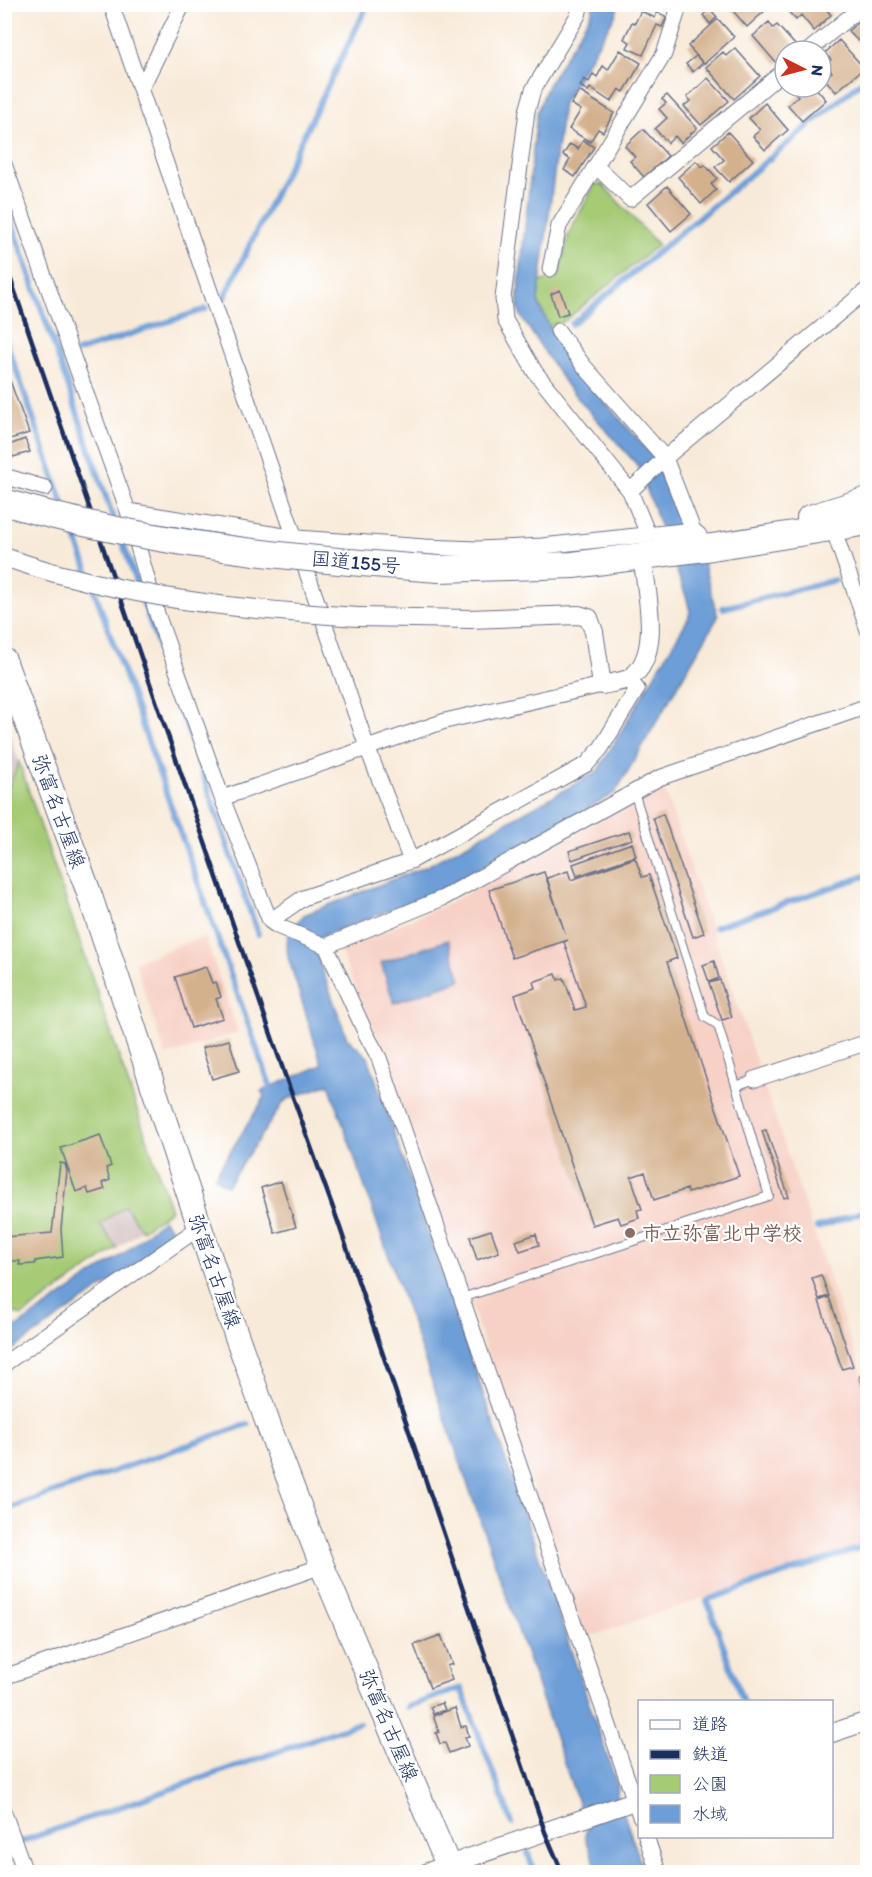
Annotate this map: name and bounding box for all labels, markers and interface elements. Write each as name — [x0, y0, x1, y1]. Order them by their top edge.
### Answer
north arrow — [773, 39, 833, 99]
text: N — [807, 64, 827, 77]
street label: 国道155号 — [310, 546, 402, 578]
street label: 弥富名古屋線 — [27, 751, 91, 871]
street label: 弥富名古屋線 — [184, 1210, 246, 1332]
place label: 市立弥富北中学校 — [642, 1221, 802, 1245]
marker: 市立弥富北中学校 — [623, 1226, 637, 1240]
street label: 弥富名古屋線 — [355, 1665, 423, 1785]
legend — [638, 1700, 833, 1838]
text: 道路 — [692, 1713, 728, 1735]
text: 鉄道 — [692, 1743, 728, 1765]
text: 公園 — [692, 1773, 728, 1795]
text: 水域 — [692, 1803, 728, 1825]

